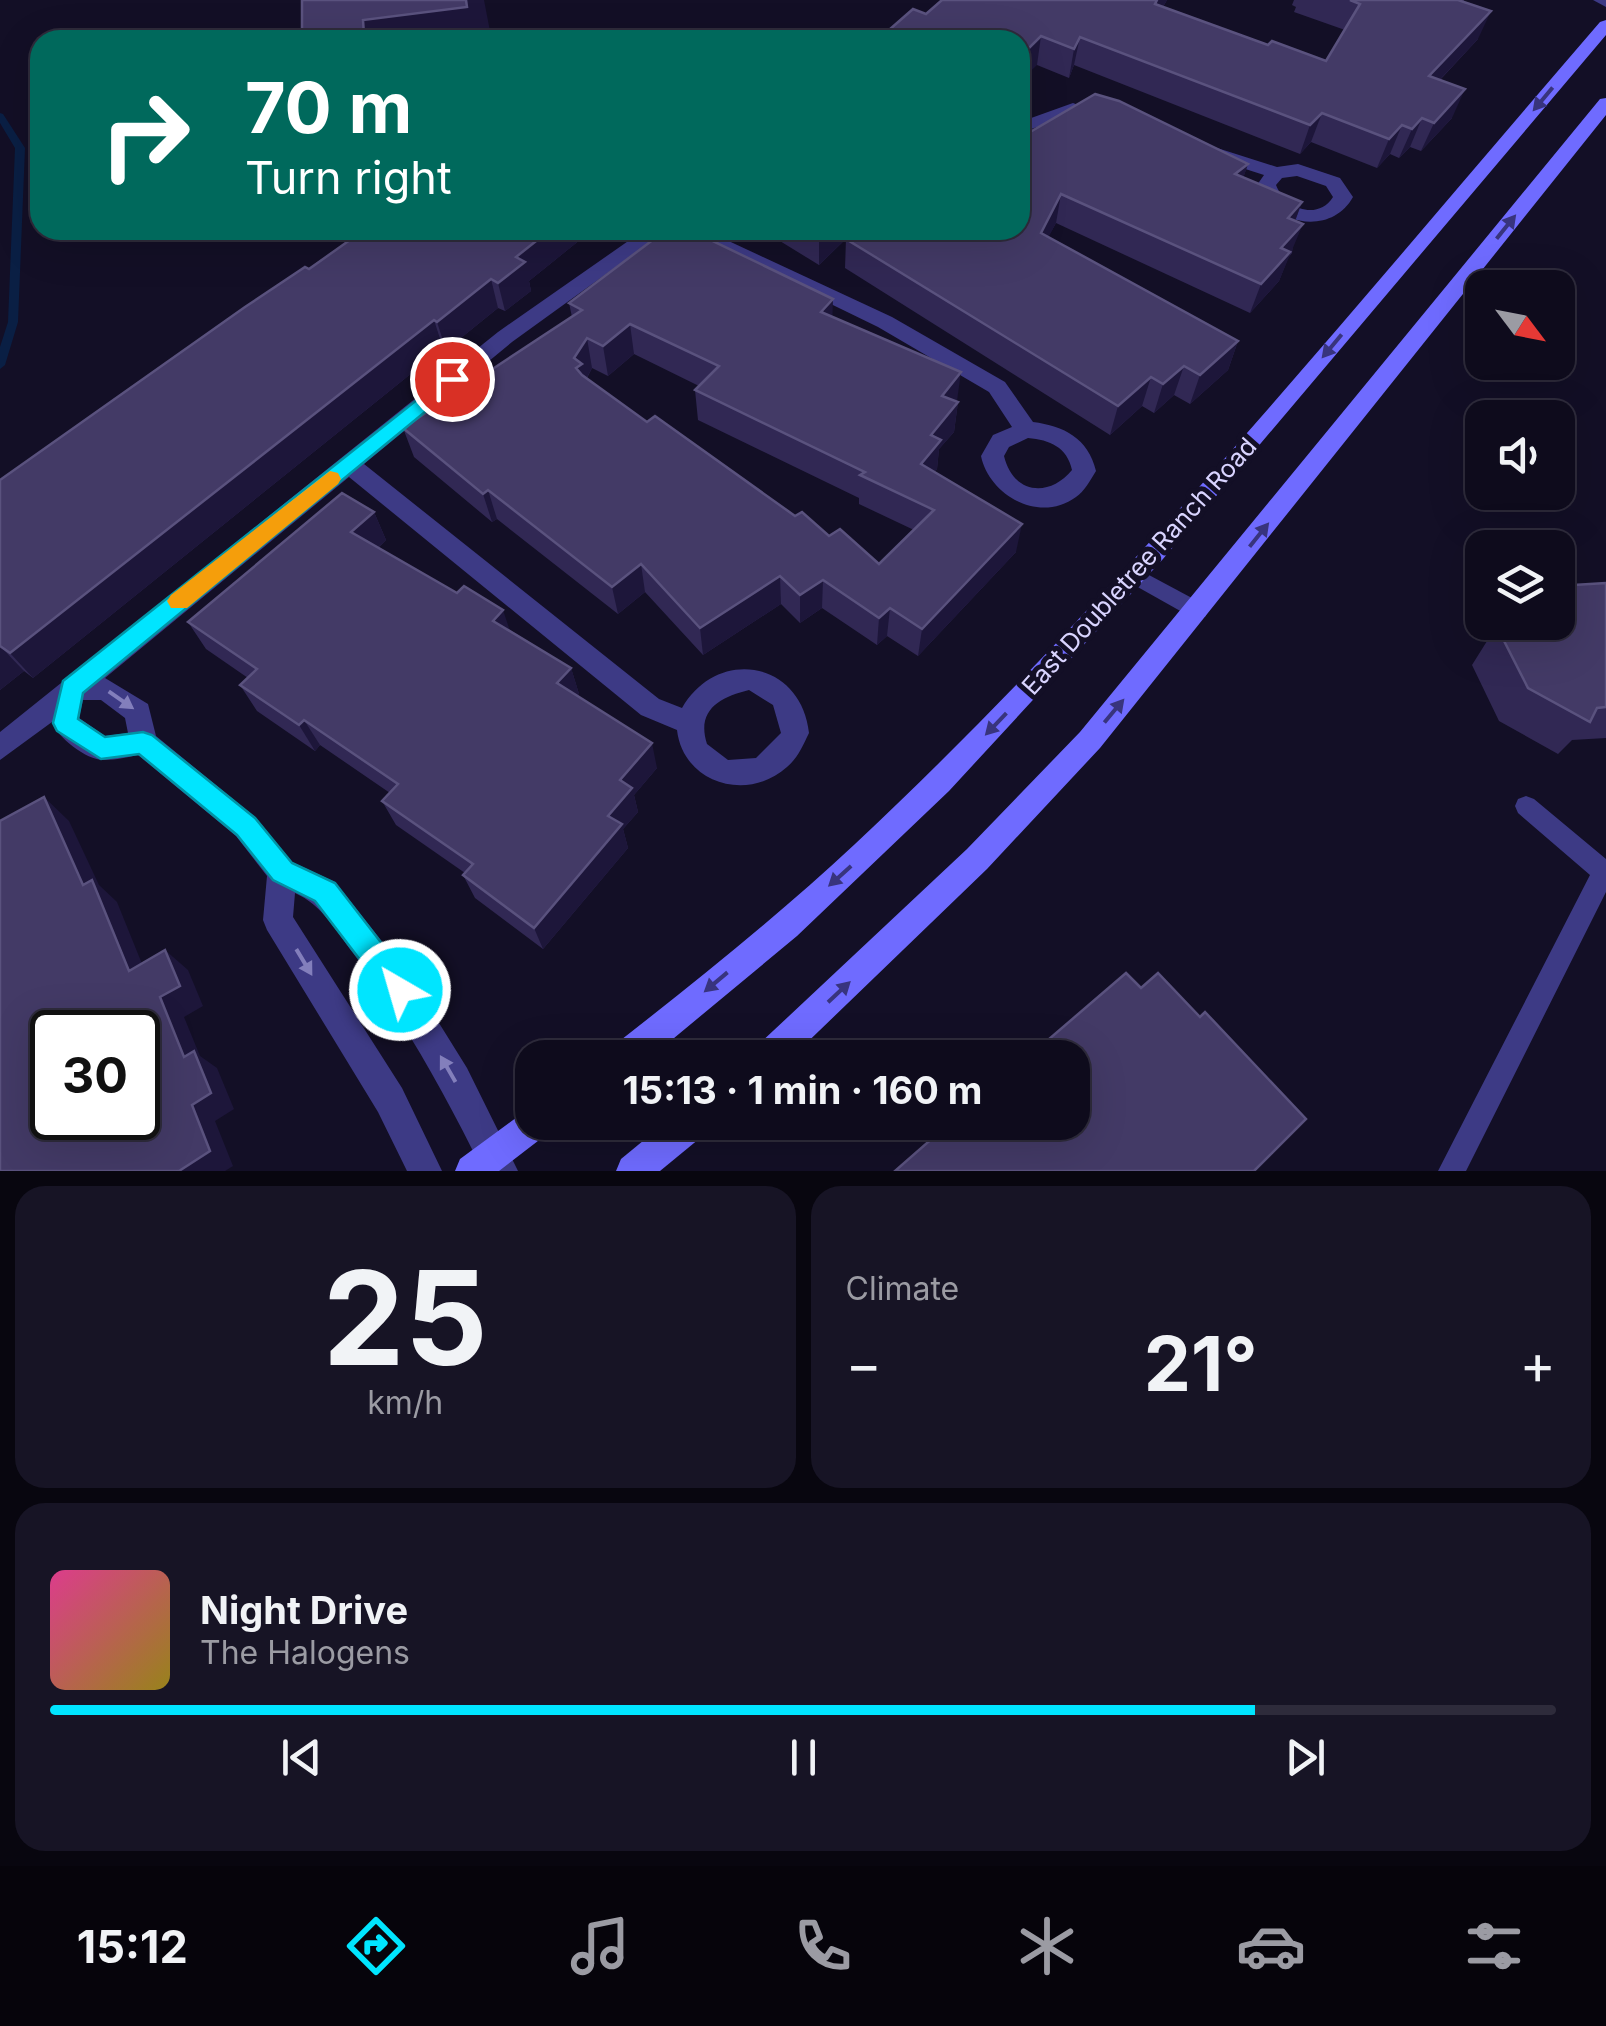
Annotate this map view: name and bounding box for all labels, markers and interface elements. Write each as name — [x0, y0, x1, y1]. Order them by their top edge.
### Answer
text: 70 m — [245, 65, 412, 150]
icon: right — [80, 70, 210, 200]
one-way arrow — [1532, 86, 1554, 111]
text: Turn right — [245, 150, 452, 205]
one-way arrow — [1495, 214, 1516, 240]
north arrow — [1465, 270, 1575, 380]
map controls — [1465, 270, 1575, 640]
one-way arrow — [1322, 334, 1343, 359]
pin — [410, 337, 495, 422]
icon: arrive — [425, 352, 480, 407]
button: sound — [1465, 400, 1575, 510]
street label: East Doubletree Ranch Road — [1016, 431, 1262, 701]
one-way arrow — [1248, 523, 1269, 548]
button: layers — [1465, 530, 1575, 640]
one-way arrow — [108, 690, 134, 709]
one-way arrow — [1103, 699, 1124, 724]
one-way arrow — [985, 711, 1009, 735]
one-way arrow — [828, 864, 852, 887]
position arrow — [348, 938, 452, 1042]
one-way arrow — [295, 948, 312, 976]
one-way arrow — [704, 971, 729, 992]
one-way arrow — [827, 981, 851, 1004]
speed limit sign: 30 — [30, 1010, 160, 1140]
one-way arrow — [440, 1055, 457, 1083]
text: 15:13 · 1 min · 160 m — [622, 1067, 983, 1113]
text: 25 — [323, 1239, 488, 1396]
text: Climate — [846, 1269, 959, 1308]
text: 21° — [1144, 1318, 1258, 1409]
text: − — [846, 1331, 882, 1397]
text: + — [1520, 1331, 1556, 1397]
text: km/h — [367, 1383, 443, 1422]
text: Night Drive — [200, 1587, 408, 1633]
text: The Halogens — [200, 1633, 410, 1672]
icon: previous — [274, 1730, 329, 1785]
icon: pause — [776, 1730, 831, 1785]
icon: next — [1278, 1730, 1333, 1785]
icon: directions — [341, 1911, 411, 1981]
icon: music — [565, 1911, 635, 1981]
icon: phone — [788, 1911, 858, 1981]
icon: climate — [1012, 1911, 1082, 1981]
icon: car — [1236, 1911, 1306, 1981]
icon: filters — [1459, 1911, 1529, 1981]
text: 15:12 — [77, 1919, 188, 1974]

